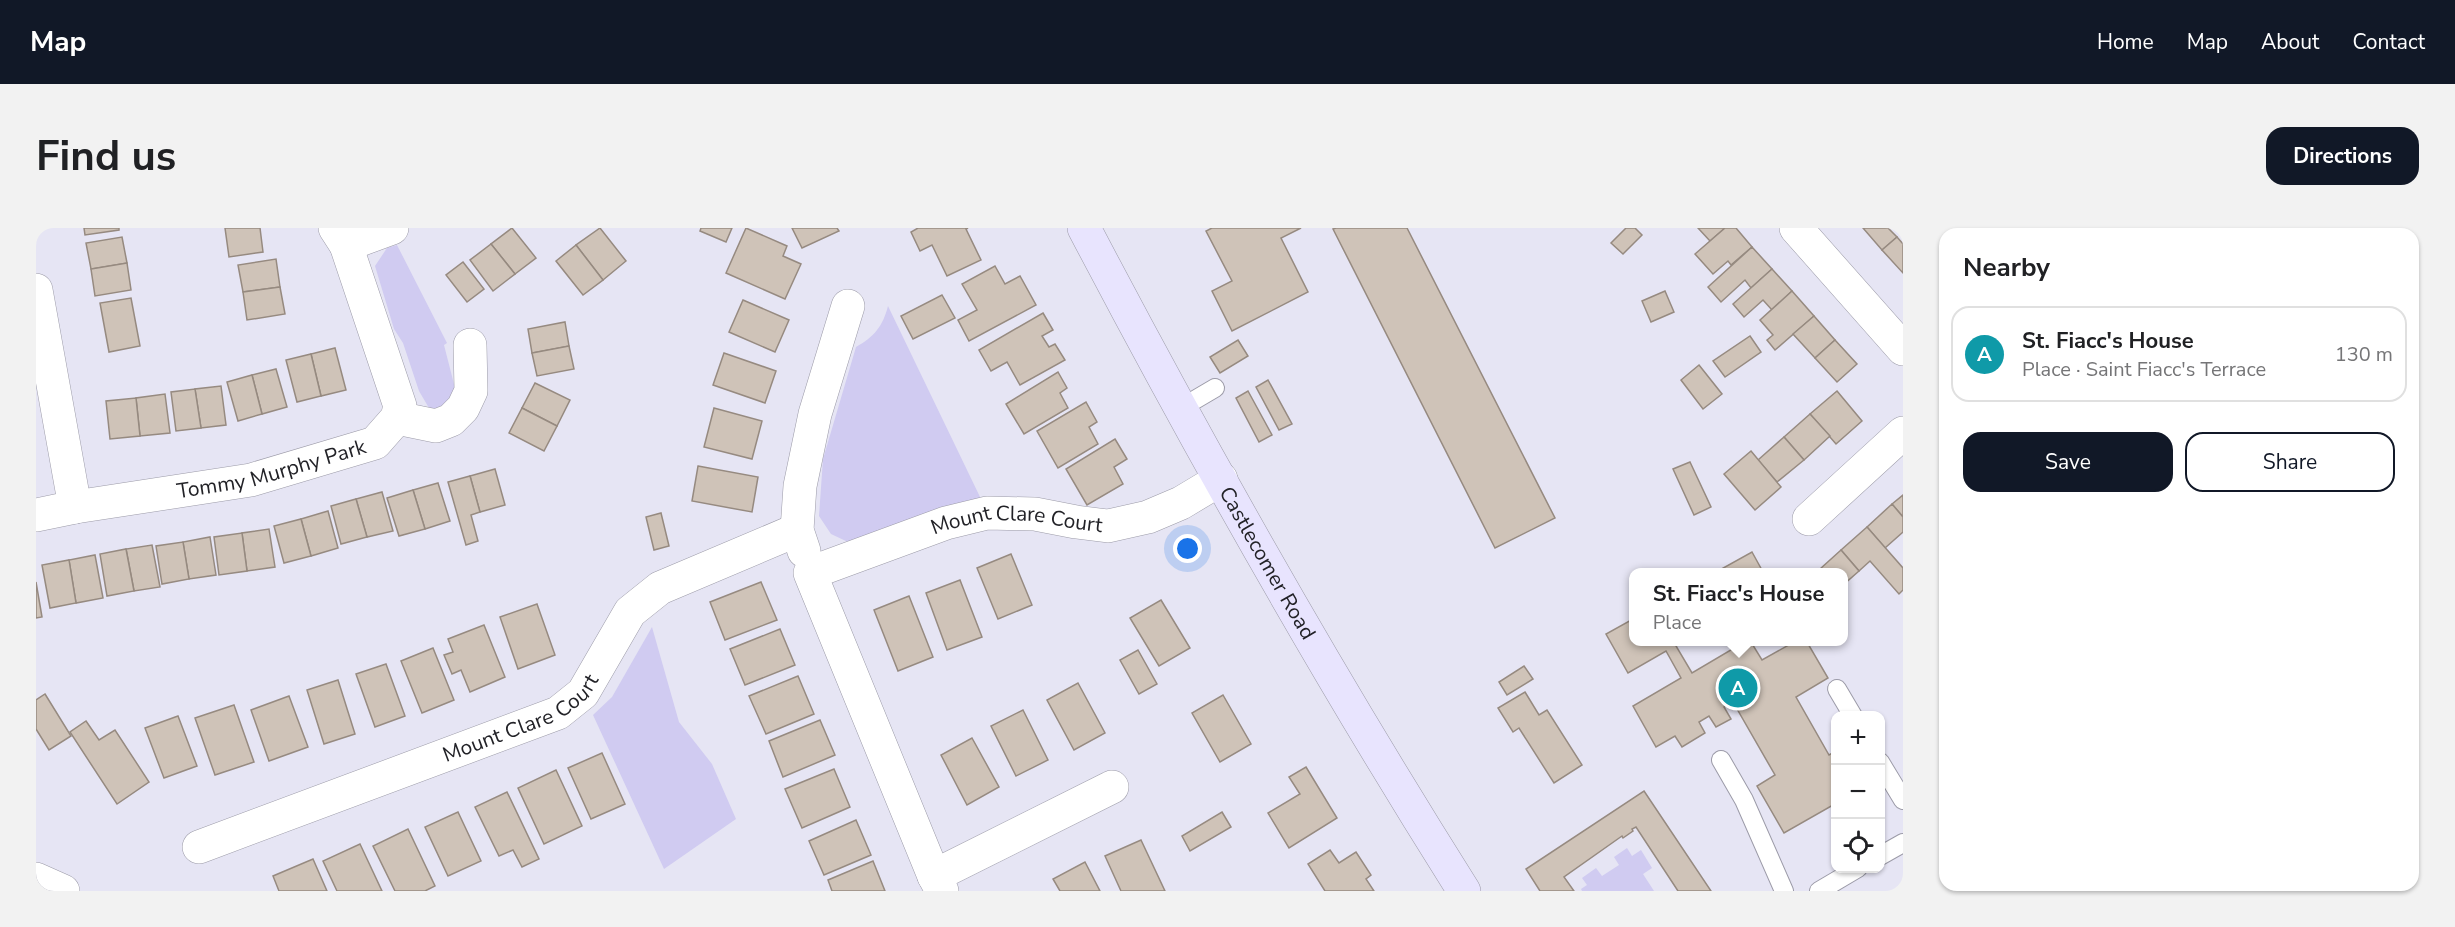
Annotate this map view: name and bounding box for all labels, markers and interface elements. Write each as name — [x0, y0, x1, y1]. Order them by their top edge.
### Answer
text: Map — [30, 23, 86, 61]
text: Home — [2097, 28, 2154, 56]
text: Map — [2187, 28, 2228, 56]
text: About — [2261, 28, 2319, 56]
text: Contact — [2352, 28, 2425, 56]
button: Directions — [2266, 127, 2419, 185]
text: Find us — [36, 128, 176, 185]
text: Nearby — [1963, 250, 2050, 285]
text: St. Fiacc's House — [2022, 326, 2194, 356]
text: A — [1977, 341, 1992, 368]
text: 130 m — [2335, 341, 2393, 368]
text: Place · Saint Fiacc's Terrace — [2022, 356, 2266, 383]
street label: Tommy Murphy Park — [175, 432, 370, 505]
button: Save — [1963, 432, 2173, 492]
button: Share — [2185, 432, 2395, 492]
street label: Castlecomer Road — [1213, 482, 1322, 645]
street label: Mount Clare Court — [927, 498, 1105, 541]
your location — [1173, 534, 1202, 563]
popup — [1629, 568, 1848, 646]
text: St. Fiacc's House — [1653, 579, 1824, 609]
text: Place — [1653, 609, 1702, 636]
pin: A — [1718, 666, 1758, 710]
street label: Mount Clare Court — [439, 668, 605, 769]
map controls — [1831, 711, 1885, 873]
button: + — [1831, 711, 1885, 765]
button: − — [1831, 765, 1885, 819]
button: locate — [1831, 819, 1885, 873]

